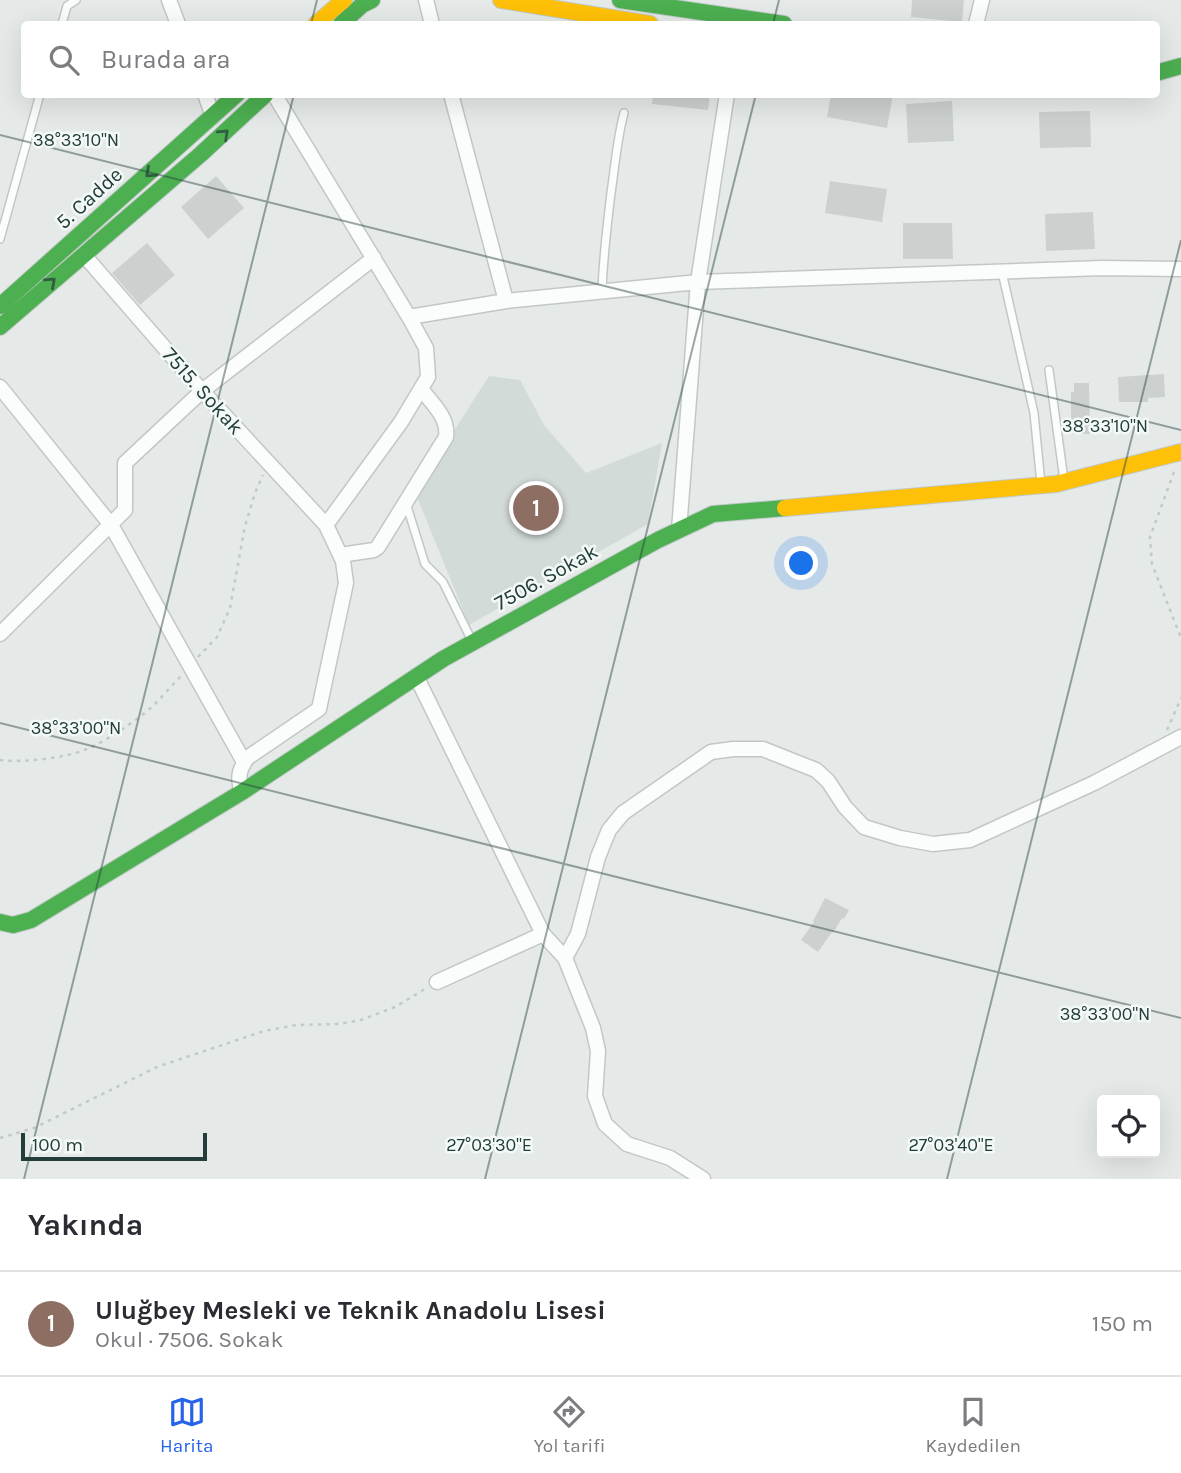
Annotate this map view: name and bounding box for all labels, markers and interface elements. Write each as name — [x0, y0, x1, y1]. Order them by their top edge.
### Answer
search box — [21, 21, 1160, 98]
icon: search — [45, 41, 83, 79]
text: Burada ara — [101, 44, 231, 75]
text: 38°33'10"N — [33, 129, 119, 151]
one-way arrow — [216, 130, 229, 142]
street label: 5. Cadde — [51, 162, 127, 234]
one-way arrow — [145, 165, 158, 177]
one-way arrow — [43, 278, 56, 290]
street label: 7515. Sokak — [158, 343, 248, 440]
text: 38°33'10"N — [1062, 415, 1148, 437]
pin: 1 — [513, 482, 559, 534]
street label: 7506. Sokak — [490, 539, 602, 615]
your location — [784, 546, 818, 580]
text: 38°33'00"N — [31, 717, 121, 739]
text: 38°33'00"N — [1060, 1003, 1150, 1025]
map controls — [1097, 1095, 1160, 1158]
button: locate — [1097, 1095, 1160, 1158]
scale bar — [21, 1130, 206, 1162]
text: 100 m — [32, 1134, 83, 1156]
text: 27°03'30"E — [446, 1134, 532, 1156]
text: 27°03'40"E — [908, 1134, 994, 1156]
text: Yakında — [28, 1207, 143, 1243]
text: Uluğbey Mesleki ve Teknik Anadolu Lisesi — [95, 1295, 606, 1326]
text: 1 — [47, 1310, 55, 1337]
text: 150 m — [1092, 1310, 1153, 1337]
text: Okul · 7506. Sokak — [95, 1326, 283, 1353]
tab: Harita — [160, 1393, 213, 1457]
tab: Yol tarifi — [534, 1393, 605, 1457]
tab: Kaydedilen — [926, 1393, 1021, 1457]

